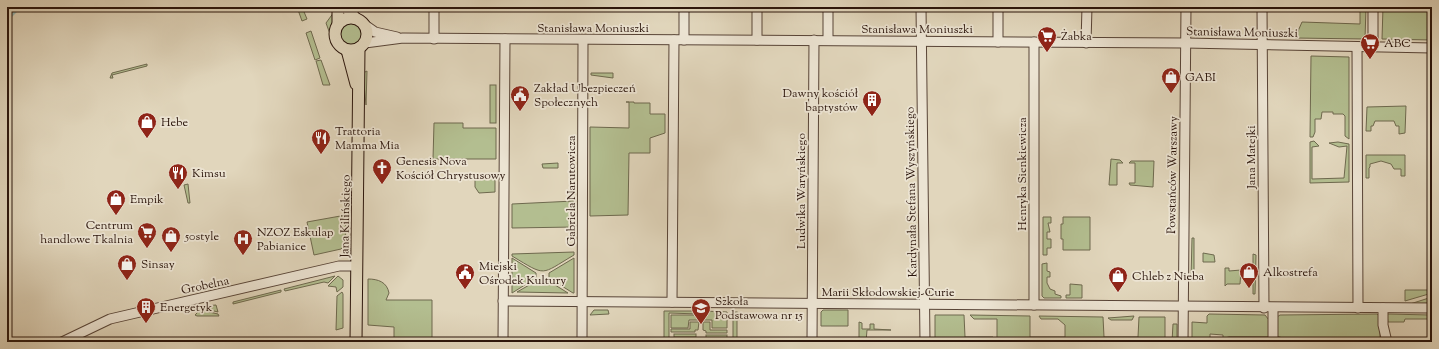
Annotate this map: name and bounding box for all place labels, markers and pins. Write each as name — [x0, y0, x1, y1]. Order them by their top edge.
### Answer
supermarket icon: Żabka — [1036, 25, 1058, 53]
place label: Żabka — [1061, 28, 1092, 46]
supermarket icon: ABC — [1359, 32, 1381, 60]
place label: ABC — [1384, 35, 1411, 53]
shop icon: GABI — [1160, 66, 1182, 94]
place label: GABI — [1185, 69, 1216, 87]
place label: Zakład Ubezpieczeń Społecznych — [534, 80, 636, 112]
public building icon: Zakład Ubezpieczeń Społecznych — [509, 84, 531, 112]
place label: Dawny kościół baptystów — [783, 85, 859, 117]
building icon: Dawny kościół baptystów — [861, 89, 883, 117]
shop icon: Hebe — [136, 111, 158, 139]
place label: Hebe — [161, 114, 189, 132]
place label: Trattoria Mamma Mia — [335, 123, 400, 155]
restaurant icon: Trattoria Mamma Mia — [310, 127, 332, 155]
place label: Genesis Nova Kościół Chrystusowy — [396, 153, 505, 185]
church icon: Genesis Nova Kościół Chrystusowy — [371, 157, 393, 185]
restaurant icon: Kimsu — [167, 162, 189, 190]
place label: Kimsu — [192, 165, 226, 183]
shop icon: Empik — [105, 188, 127, 216]
place label: Empik — [130, 191, 164, 209]
place label: Centrum handlowe Tkalnia — [40, 217, 133, 249]
supermarket icon: Centrum handlowe Tkalnia — [136, 221, 158, 249]
place label: NZOZ Eskulap Pabianice — [257, 224, 334, 256]
shop icon: 50style — [160, 225, 182, 253]
place label: 50style — [184, 228, 219, 246]
hospital icon: NZOZ Eskulap Pabianice — [232, 228, 254, 256]
shop icon: Sinsay — [116, 253, 138, 281]
place label: Sinsay — [141, 256, 175, 274]
place label: Miejski Ośrodek Kultury — [479, 258, 566, 290]
shop icon: Alkostrefa — [1238, 261, 1260, 289]
public building icon: Miejski Ośrodek Kultury — [454, 262, 476, 290]
place label: Alkostrefa — [1263, 264, 1318, 282]
shop icon: Chleb z Nieba — [1107, 265, 1129, 293]
place label: Chleb z Nieba — [1132, 268, 1205, 286]
place label: Szkoła Podstawowa nr 15 — [715, 293, 803, 325]
building icon: Energetyk — [135, 296, 157, 324]
school or university icon: Szkoła Podstawowa nr 15 — [690, 297, 712, 325]
place label: Energetyk — [160, 299, 213, 317]

